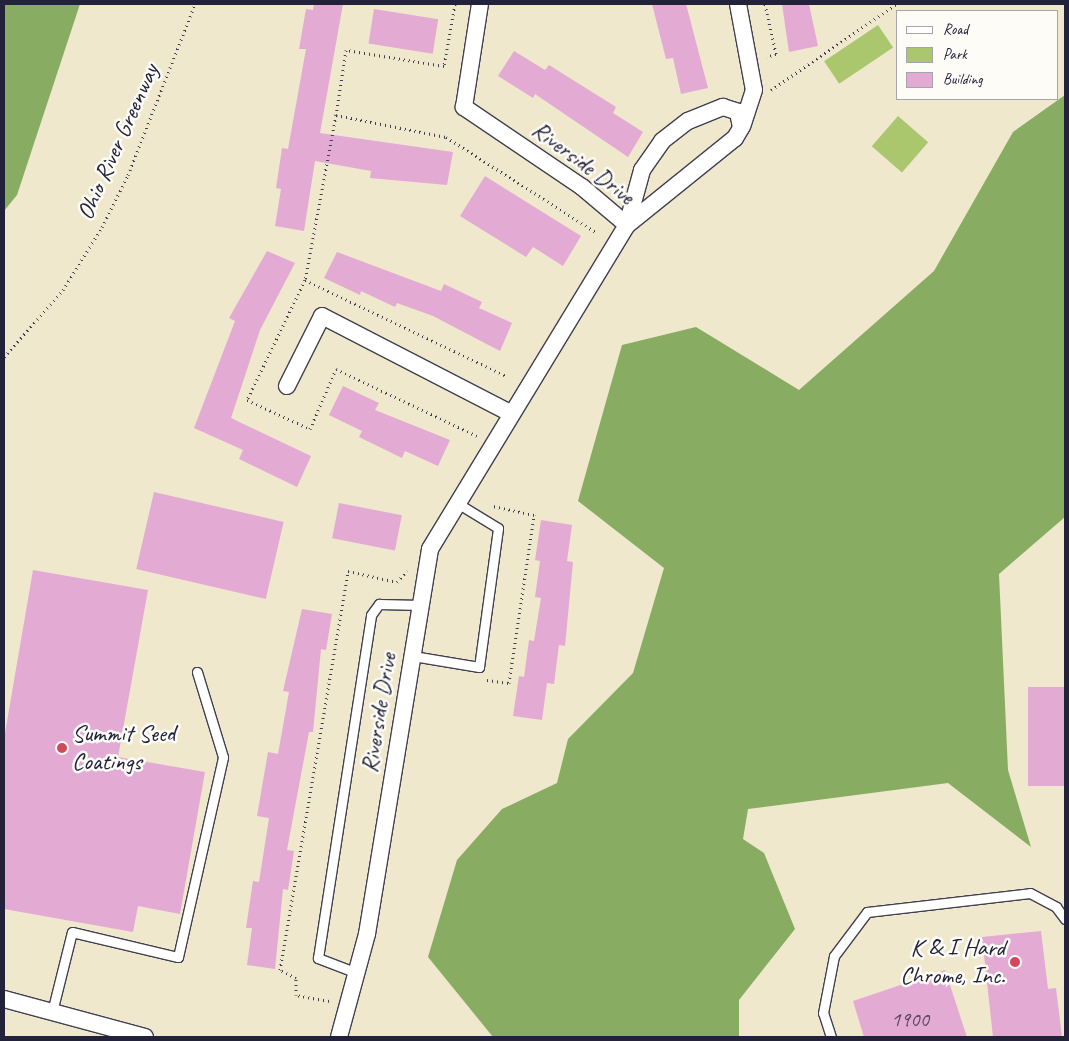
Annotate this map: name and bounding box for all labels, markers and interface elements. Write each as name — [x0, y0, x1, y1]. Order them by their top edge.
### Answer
legend — [896, 10, 1059, 100]
text: Road — [943, 20, 968, 39]
text: Park — [943, 45, 967, 64]
street label: Ohio River Greenway — [71, 60, 165, 224]
text: Building — [943, 70, 982, 89]
street label: Riverside Drive — [526, 115, 640, 211]
street label: Riverside Drive — [355, 651, 403, 775]
place label: Summit Seed Coatings — [72, 720, 175, 776]
marker: Summit Seed Coatings — [56, 742, 68, 754]
place label: K & I Hard Chrome, Inc. — [900, 934, 1005, 990]
marker: K & I Hard Chrome, Inc. — [1009, 956, 1021, 968]
house number: 1900 — [891, 1006, 929, 1032]

